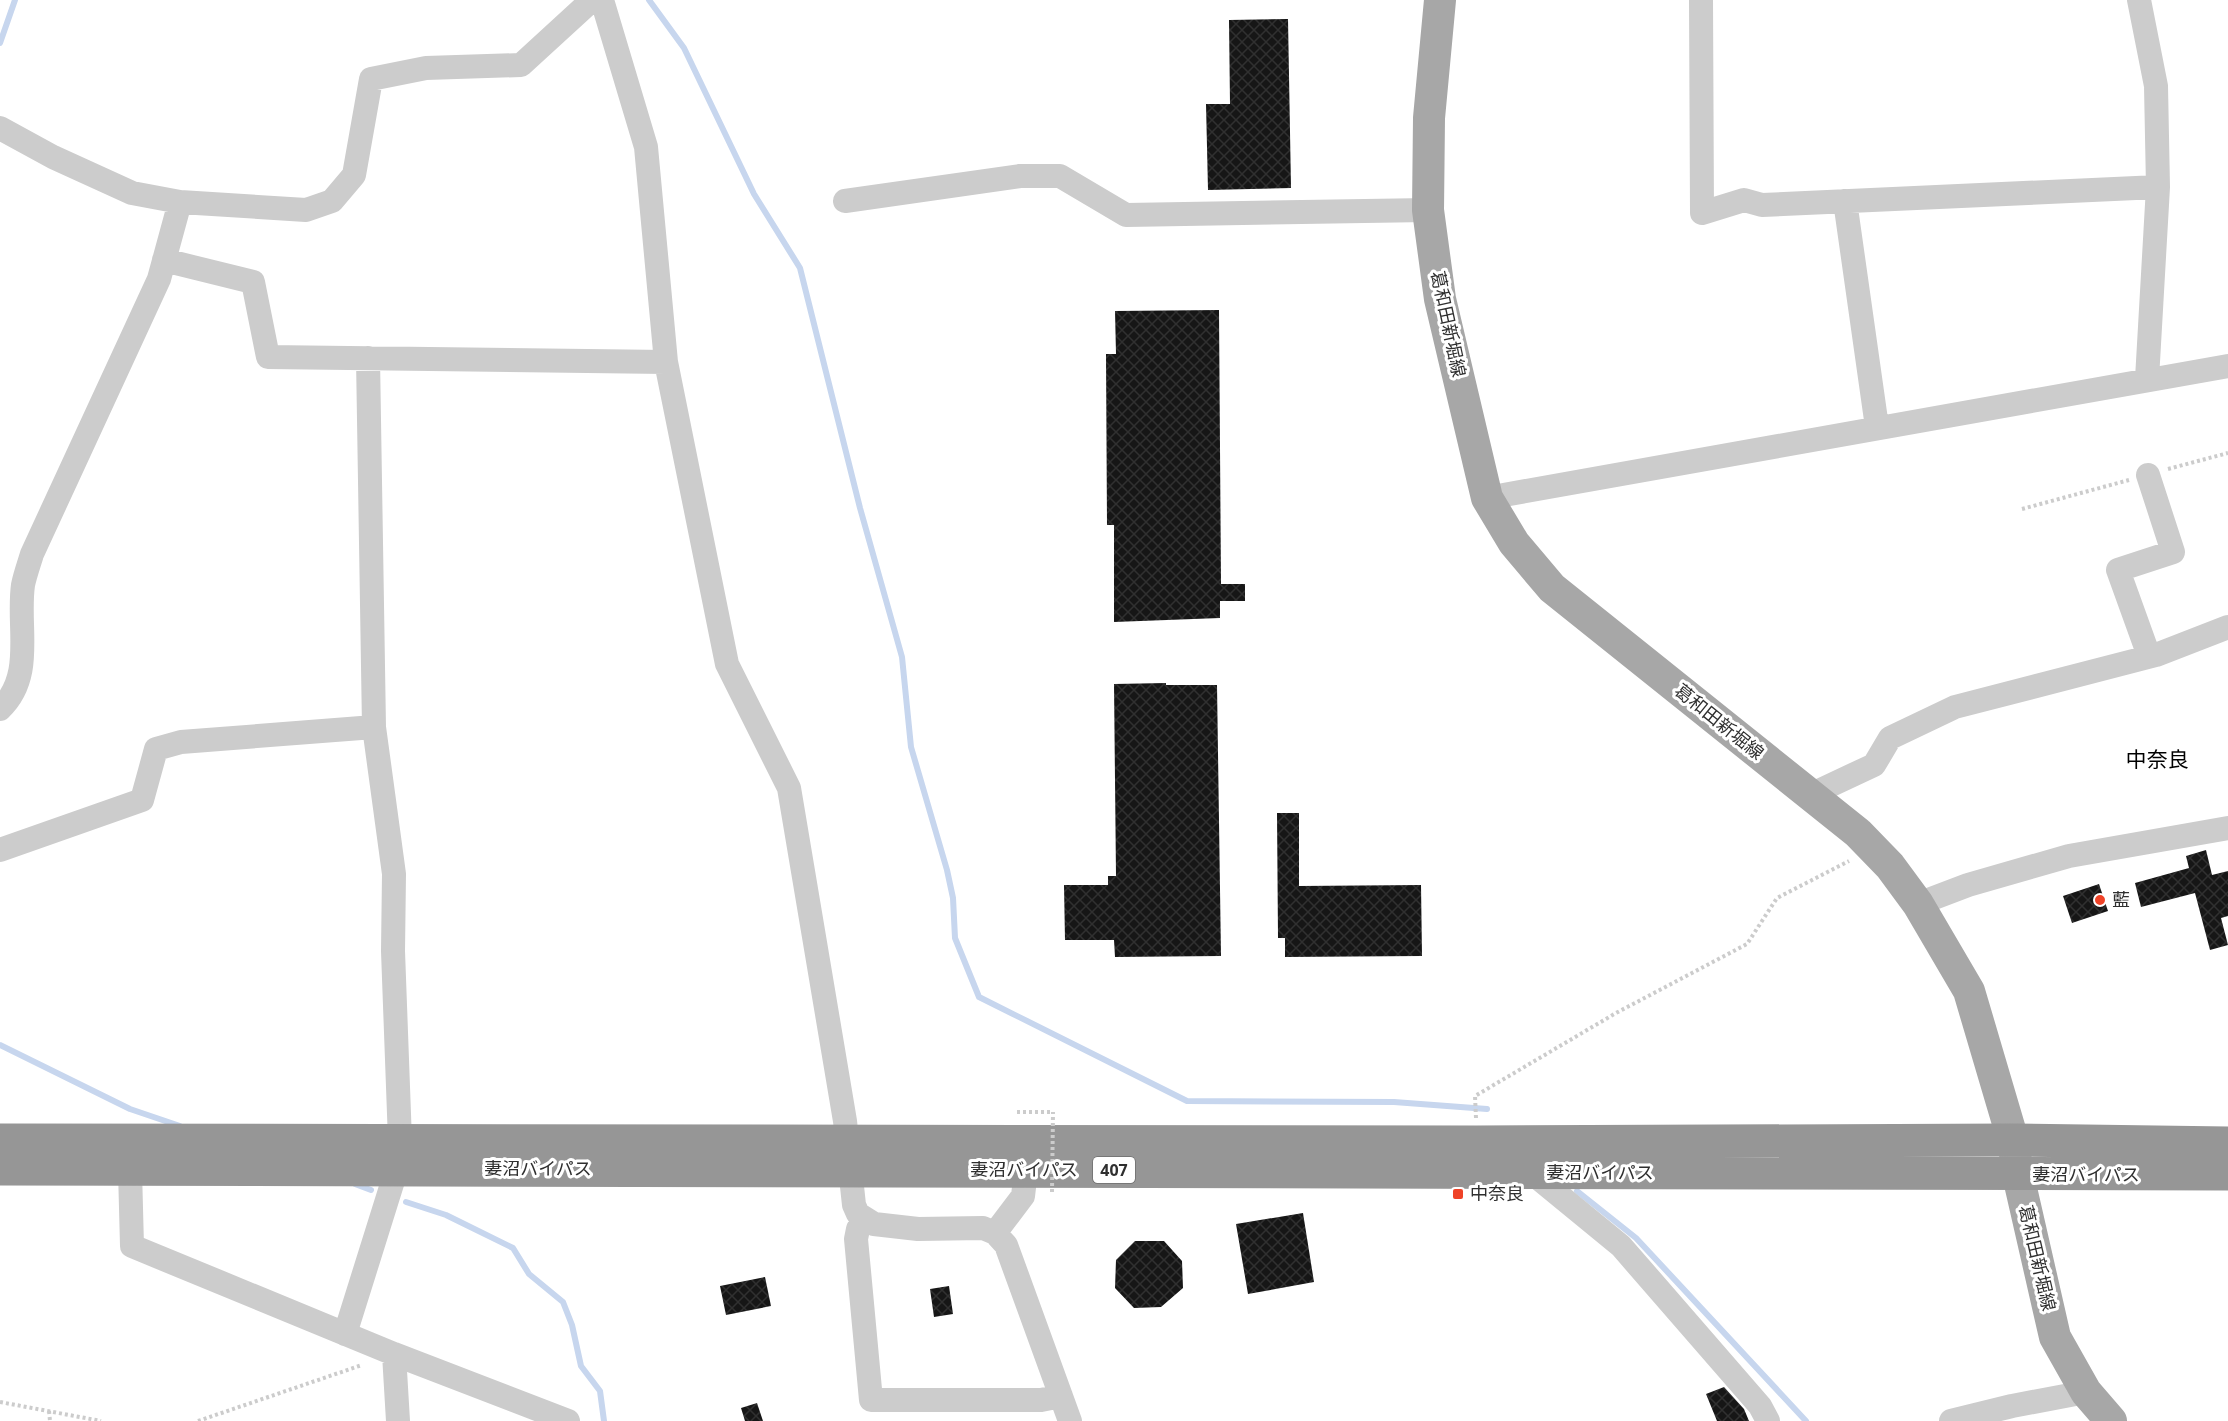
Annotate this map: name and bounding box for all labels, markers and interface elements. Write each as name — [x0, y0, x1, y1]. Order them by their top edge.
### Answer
street label: 葛和田新堀線 — [1426, 268, 1472, 379]
street label: 葛和田新堀線 — [1670, 678, 1769, 765]
district label: 中奈良 — [2126, 745, 2189, 773]
place label: 藍 — [2112, 887, 2130, 911]
marker: 藍 — [2093, 893, 2107, 907]
street label: 妻沼バイパス — [484, 1156, 592, 1180]
street label: 妻沼バイパス — [970, 1157, 1078, 1181]
road number: 407 — [1093, 1157, 1135, 1183]
street label: 妻沼バイパス — [1546, 1160, 1654, 1184]
street label: 妻沼バイパス — [2032, 1162, 2140, 1186]
place label: 中奈良 — [1470, 1181, 1524, 1205]
marker: 中奈良 — [1451, 1187, 1465, 1201]
street label: 葛和田新堀線 — [2014, 1202, 2062, 1313]

